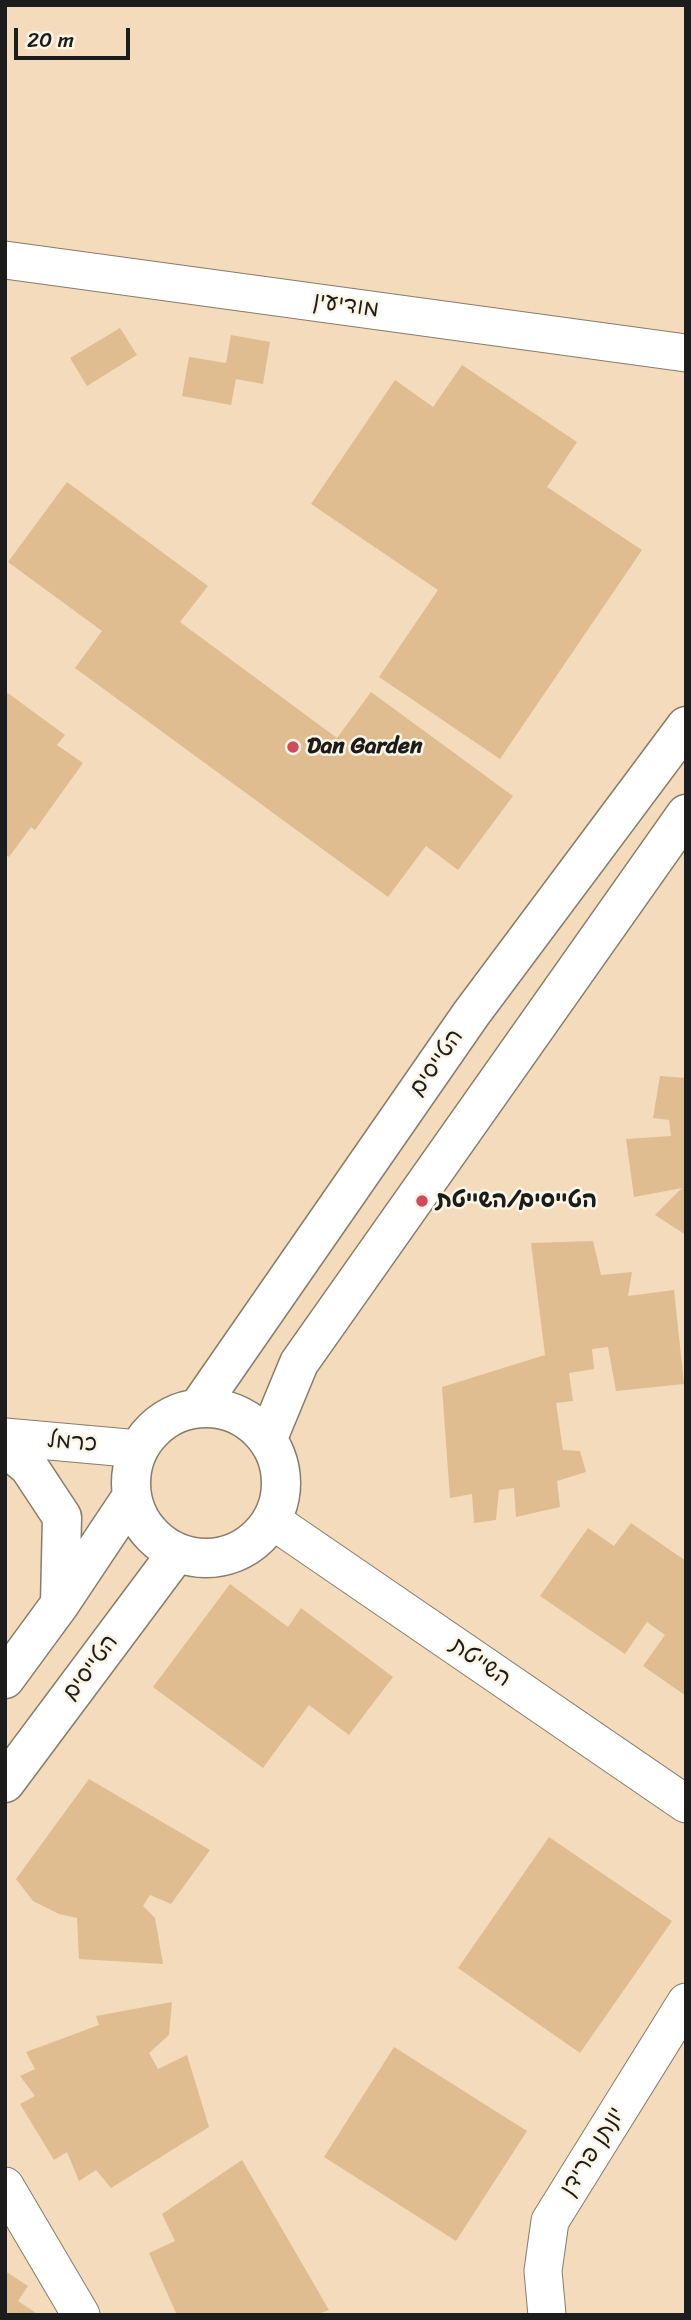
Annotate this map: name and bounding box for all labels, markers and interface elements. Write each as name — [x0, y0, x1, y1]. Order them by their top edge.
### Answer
scale bar — [18, 14, 133, 58]
text: 20 m — [27, 21, 74, 59]
street label: מודיעין — [311, 288, 381, 324]
place label: Dan Garden — [307, 733, 422, 761]
marker: Dan Garden — [285, 739, 301, 755]
street label: הטייסים — [404, 1024, 470, 1102]
place label: הטייסים/השייטת — [436, 1187, 597, 1215]
marker: הטייסים/השייטת — [414, 1193, 430, 1209]
street label: כרמל — [46, 1427, 98, 1459]
street label: הטייסים — [57, 1630, 125, 1706]
street label: השייטת — [444, 1632, 516, 1694]
street label: יונתן פרידן — [555, 2102, 631, 2202]

